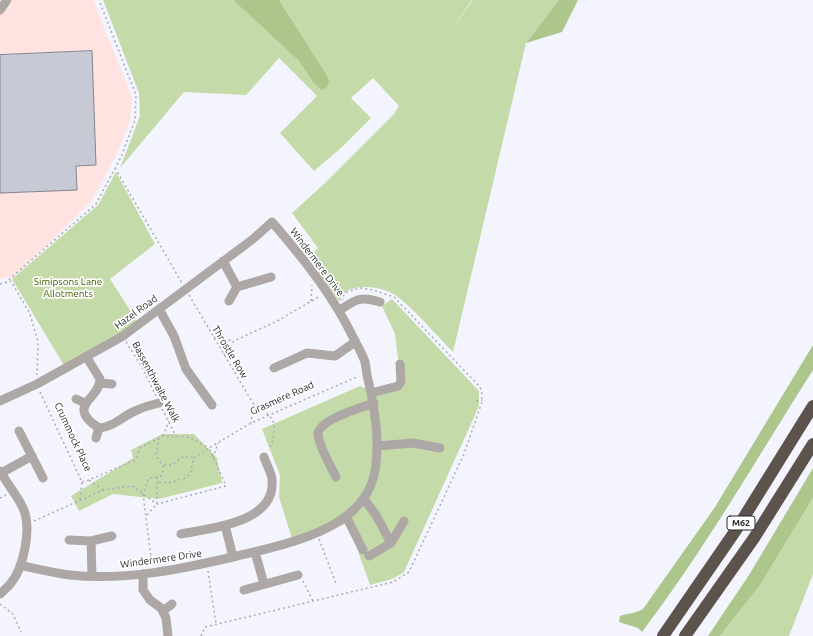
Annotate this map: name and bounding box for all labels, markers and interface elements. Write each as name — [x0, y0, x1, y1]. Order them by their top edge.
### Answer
street label: Windermere Drive — [287, 226, 347, 298]
park label: Simipsons Lane Allotments — [34, 276, 102, 300]
street label: Hazel Road — [112, 292, 160, 332]
street label: Throstle Row — [210, 323, 250, 381]
street label: Bassenthwaite Walk — [130, 339, 182, 425]
street label: Grasmere Road — [248, 379, 316, 417]
street label: Crummock Place — [52, 401, 94, 473]
road number: M62 — [727, 516, 755, 530]
street label: Windermere Drive — [119, 547, 203, 571]

